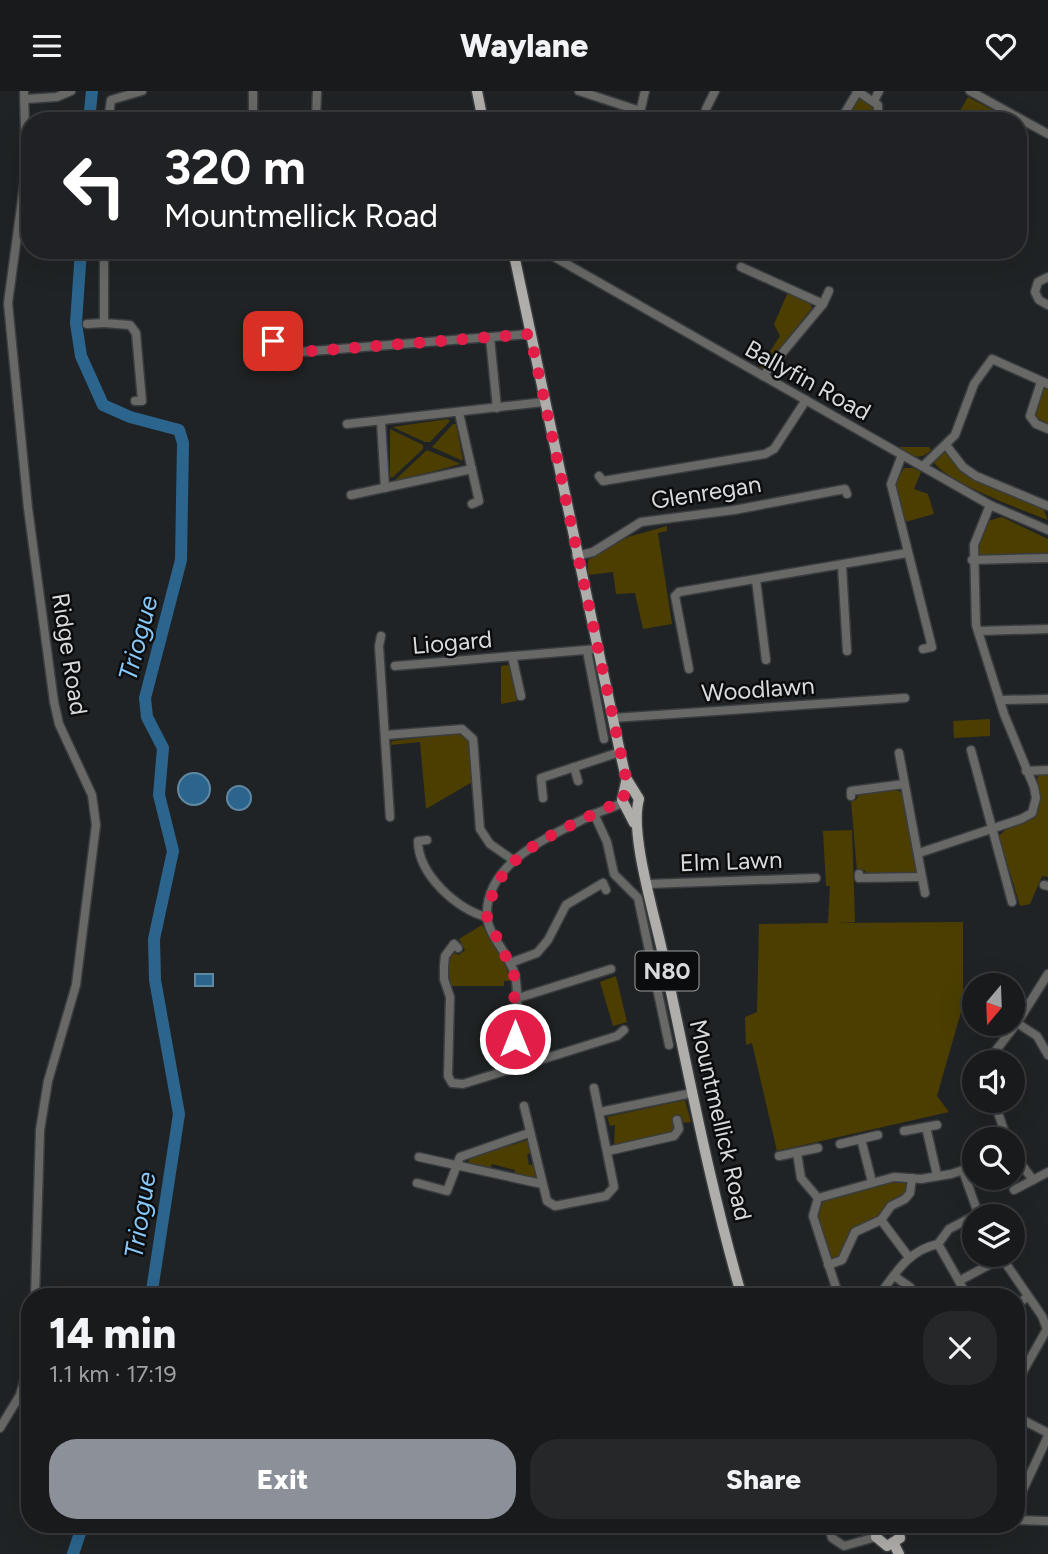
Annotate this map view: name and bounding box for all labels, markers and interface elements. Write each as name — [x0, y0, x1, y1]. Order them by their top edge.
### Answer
icon: menu — [28, 27, 66, 65]
text: Waylane — [460, 27, 588, 65]
icon: heart — [982, 27, 1020, 65]
text: 320 m — [164, 137, 306, 196]
icon: left — [49, 140, 140, 231]
text: Mountmellick Road — [164, 197, 438, 235]
pin — [243, 311, 303, 371]
icon: arrive — [254, 322, 292, 360]
street label: Ballyfin Road — [740, 334, 876, 426]
street label: Glenregan — [649, 469, 763, 515]
street label: Ridge Road — [46, 591, 94, 717]
water label: Triogue — [111, 592, 165, 684]
street label: Liogard — [411, 624, 493, 660]
street label: Woodlawn — [700, 671, 816, 707]
street label: Elm Lawn — [679, 845, 783, 877]
road number: N80 — [636, 951, 698, 991]
north arrow — [962, 973, 1026, 1036]
map controls — [962, 973, 1025, 1267]
position arrow — [478, 1002, 552, 1076]
street label: Mountmellick Road — [684, 1017, 758, 1223]
button: sound — [962, 1050, 1025, 1113]
button: search — [962, 1127, 1025, 1190]
water label: Triogue — [117, 1169, 163, 1261]
button: layers — [962, 1204, 1025, 1267]
text: 14 min — [49, 1308, 176, 1359]
button: close — [923, 1311, 997, 1385]
text: 1.1 km · 17:19 — [49, 1360, 177, 1388]
button: Exit — [49, 1439, 516, 1519]
button: Share — [530, 1439, 997, 1519]

